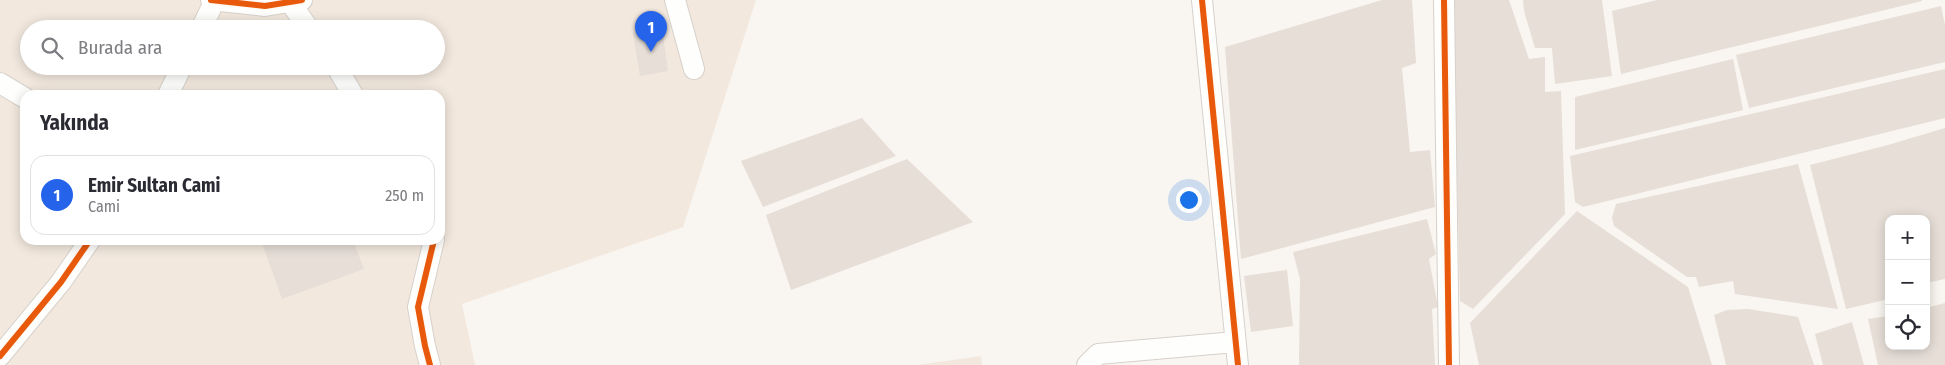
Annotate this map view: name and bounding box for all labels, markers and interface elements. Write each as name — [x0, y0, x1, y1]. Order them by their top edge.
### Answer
pin: 1 — [635, 11, 667, 52]
search box — [20, 20, 445, 75]
icon: search — [38, 34, 66, 62]
text: Burada ara — [78, 36, 162, 59]
text: Yakında — [40, 110, 109, 136]
text: Emir Sultan Cami — [88, 174, 221, 197]
text: 1 — [54, 186, 60, 205]
text: 250 m — [385, 186, 424, 205]
your location — [1176, 187, 1202, 213]
text: Cami — [88, 197, 120, 216]
map controls — [1885, 215, 1930, 350]
button: + — [1885, 215, 1930, 260]
button: − — [1885, 260, 1930, 305]
button: locate — [1885, 305, 1930, 350]

